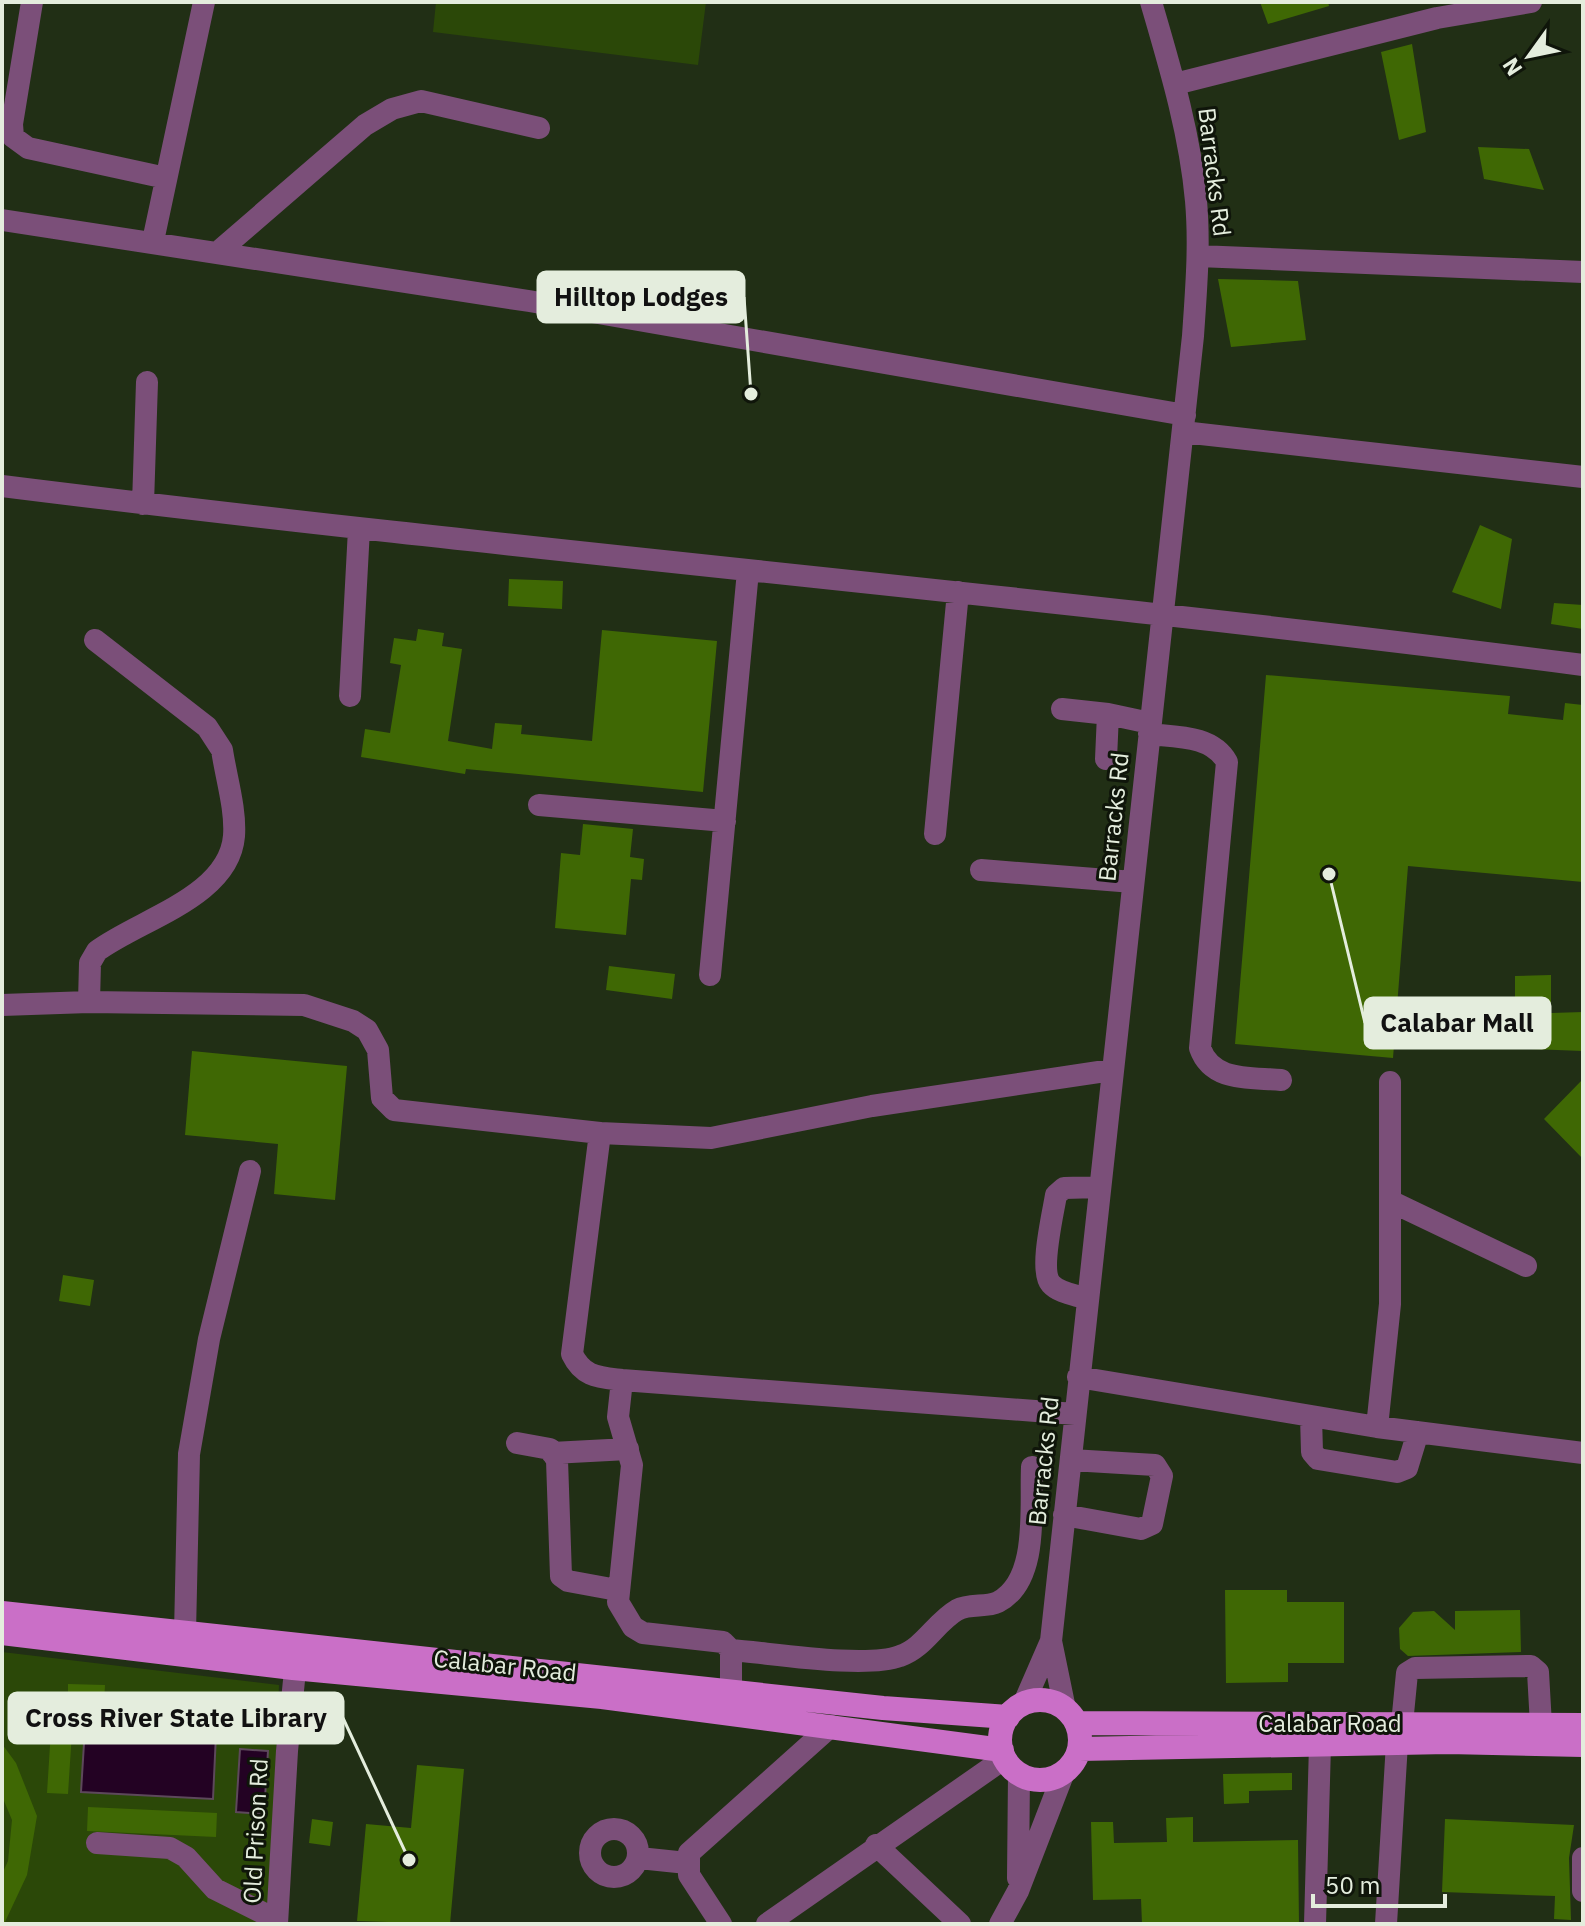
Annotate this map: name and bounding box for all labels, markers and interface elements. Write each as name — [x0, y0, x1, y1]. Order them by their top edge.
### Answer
north arrow — [1489, 16, 1569, 96]
text: N — [1495, 53, 1528, 82]
street label: Barracks Rd — [1191, 106, 1239, 238]
callout: Hilltop Lodges — [538, 272, 744, 322]
text: Hilltop Lodges — [554, 279, 728, 313]
street label: Barracks Rd — [1090, 751, 1136, 883]
callout: Calabar Mall — [1365, 998, 1550, 1048]
text: Calabar Mall — [1380, 1005, 1534, 1039]
street label: Barracks Rd — [1020, 1395, 1066, 1527]
street label: Calabar Road — [432, 1642, 578, 1688]
callout: Cross River State Library — [9, 1693, 343, 1743]
text: Cross River State Library — [25, 1700, 327, 1734]
street label: Calabar Road — [1258, 1707, 1402, 1739]
street label: Old Prison Rd — [235, 1757, 275, 1904]
scale bar — [1313, 1858, 1445, 1908]
text: 50 m — [1325, 1869, 1380, 1901]

